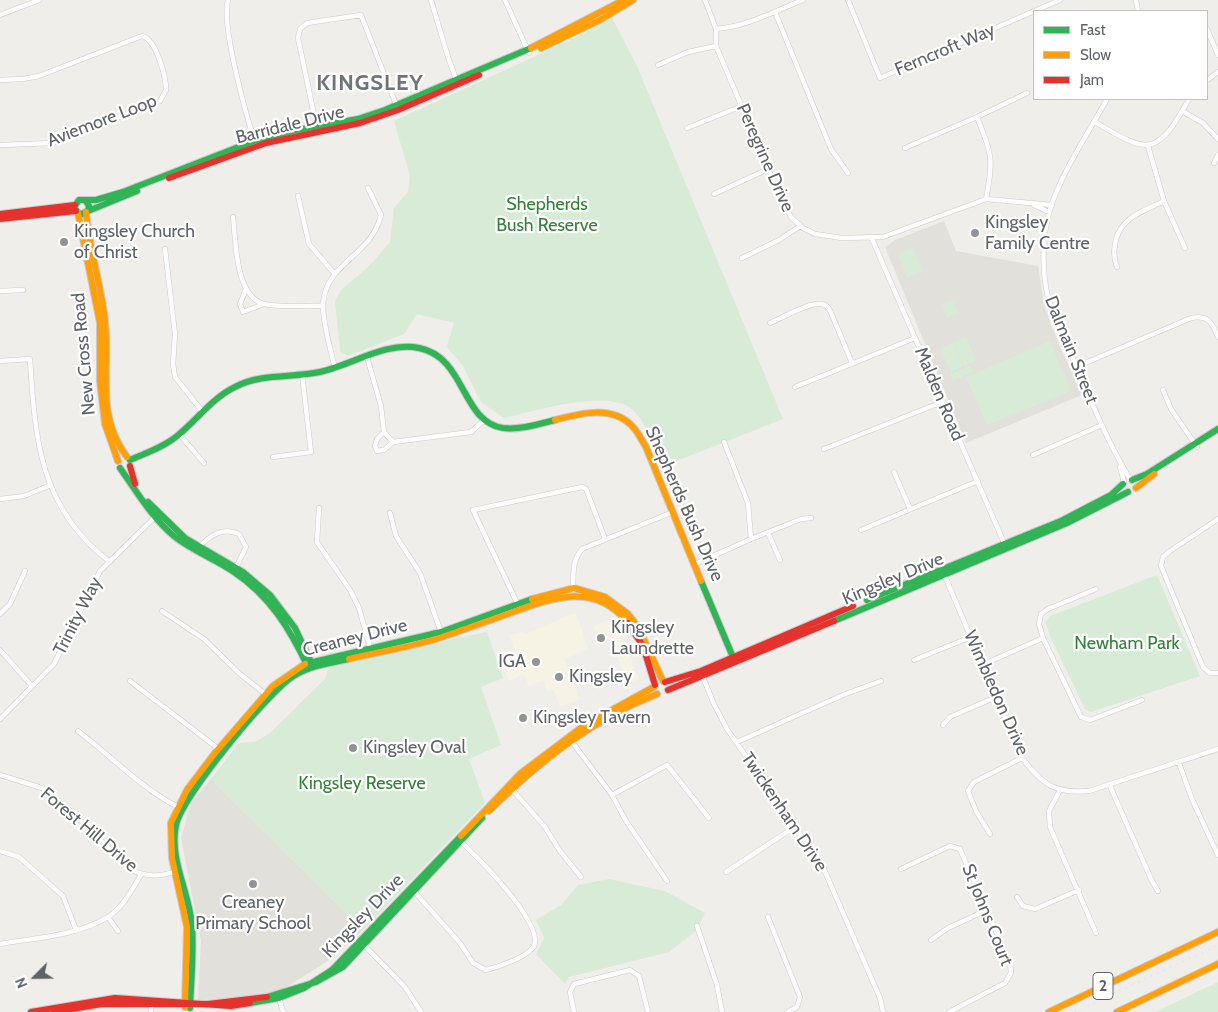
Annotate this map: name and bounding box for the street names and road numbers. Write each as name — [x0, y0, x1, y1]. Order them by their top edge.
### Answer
street label: Ferncroft Way — [892, 19, 998, 81]
street label: Aviemore Loop — [44, 90, 160, 152]
street label: Barridale Drive — [234, 101, 346, 149]
street label: Peregrine Drive — [732, 101, 798, 215]
street label: New Cross Road — [68, 292, 100, 416]
street label: Dalmain Street — [1040, 293, 1102, 407]
street label: Malden Road — [910, 344, 968, 444]
street label: Shepherds Bush Drive — [640, 423, 728, 585]
street label: Kingsley Drive — [839, 548, 947, 610]
street label: Trinity Way — [49, 574, 107, 658]
street label: Creaney Drive — [300, 615, 410, 661]
street label: Wimbledon Drive — [959, 627, 1033, 759]
street label: Twickenham Drive — [736, 748, 832, 876]
street label: Forest Hill Drive — [36, 783, 142, 877]
street label: St Johns Court — [957, 861, 1017, 969]
street label: Kingsley Drive — [318, 870, 408, 962]
road number: 2 — [1093, 972, 1113, 999]

